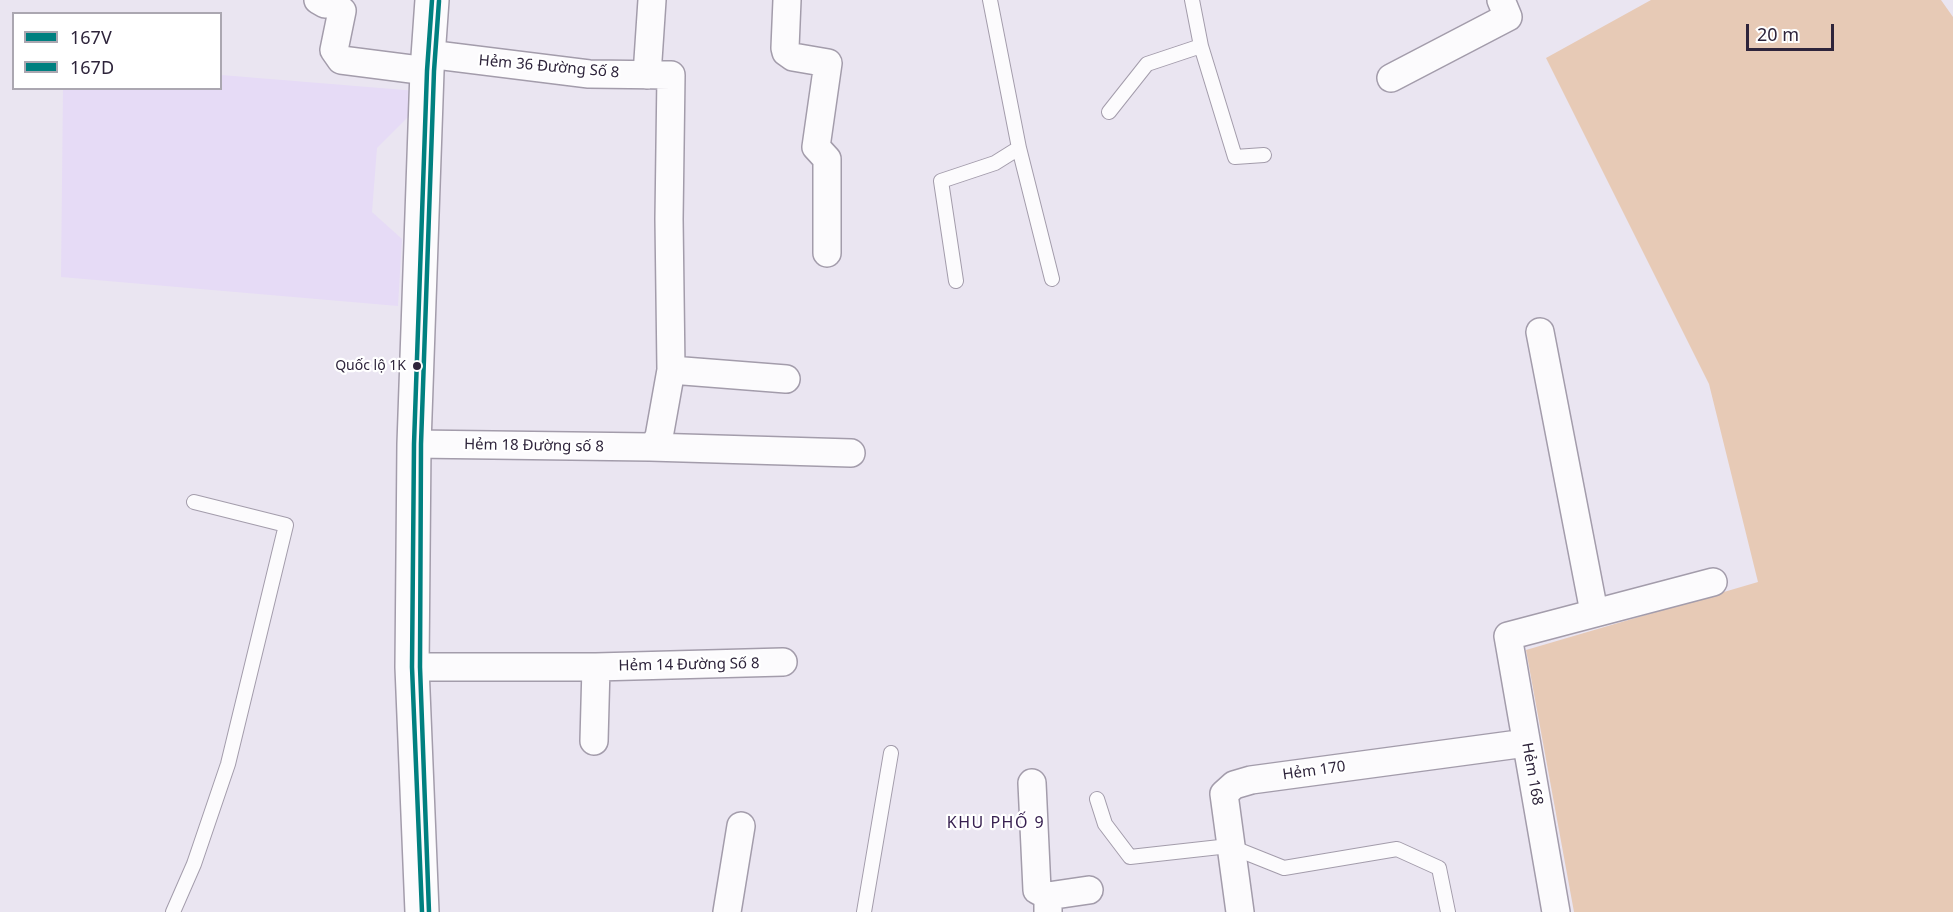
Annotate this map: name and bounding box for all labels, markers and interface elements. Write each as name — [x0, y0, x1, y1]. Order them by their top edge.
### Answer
legend — [12, 12, 222, 90]
scale bar — [1749, 12, 1838, 50]
text: 20 m — [1757, 22, 1799, 46]
text: 167V — [70, 25, 112, 49]
street label: Hẻm 36 Đường Số 8 — [478, 52, 620, 82]
text: 167D — [70, 55, 114, 79]
place label: Quốc lộ 1K — [335, 358, 406, 374]
marker: Quốc lộ 1K — [411, 360, 423, 372]
street label: Hẻm 18 Đường số 8 — [464, 436, 604, 456]
street label: Hẻm 14 Đường Số 8 — [618, 655, 760, 675]
street label: Hẻm 168 — [1518, 741, 1546, 807]
street label: Hẻm 170 — [1281, 758, 1347, 784]
district label: KHU PHỐ 9 — [947, 813, 1045, 833]

